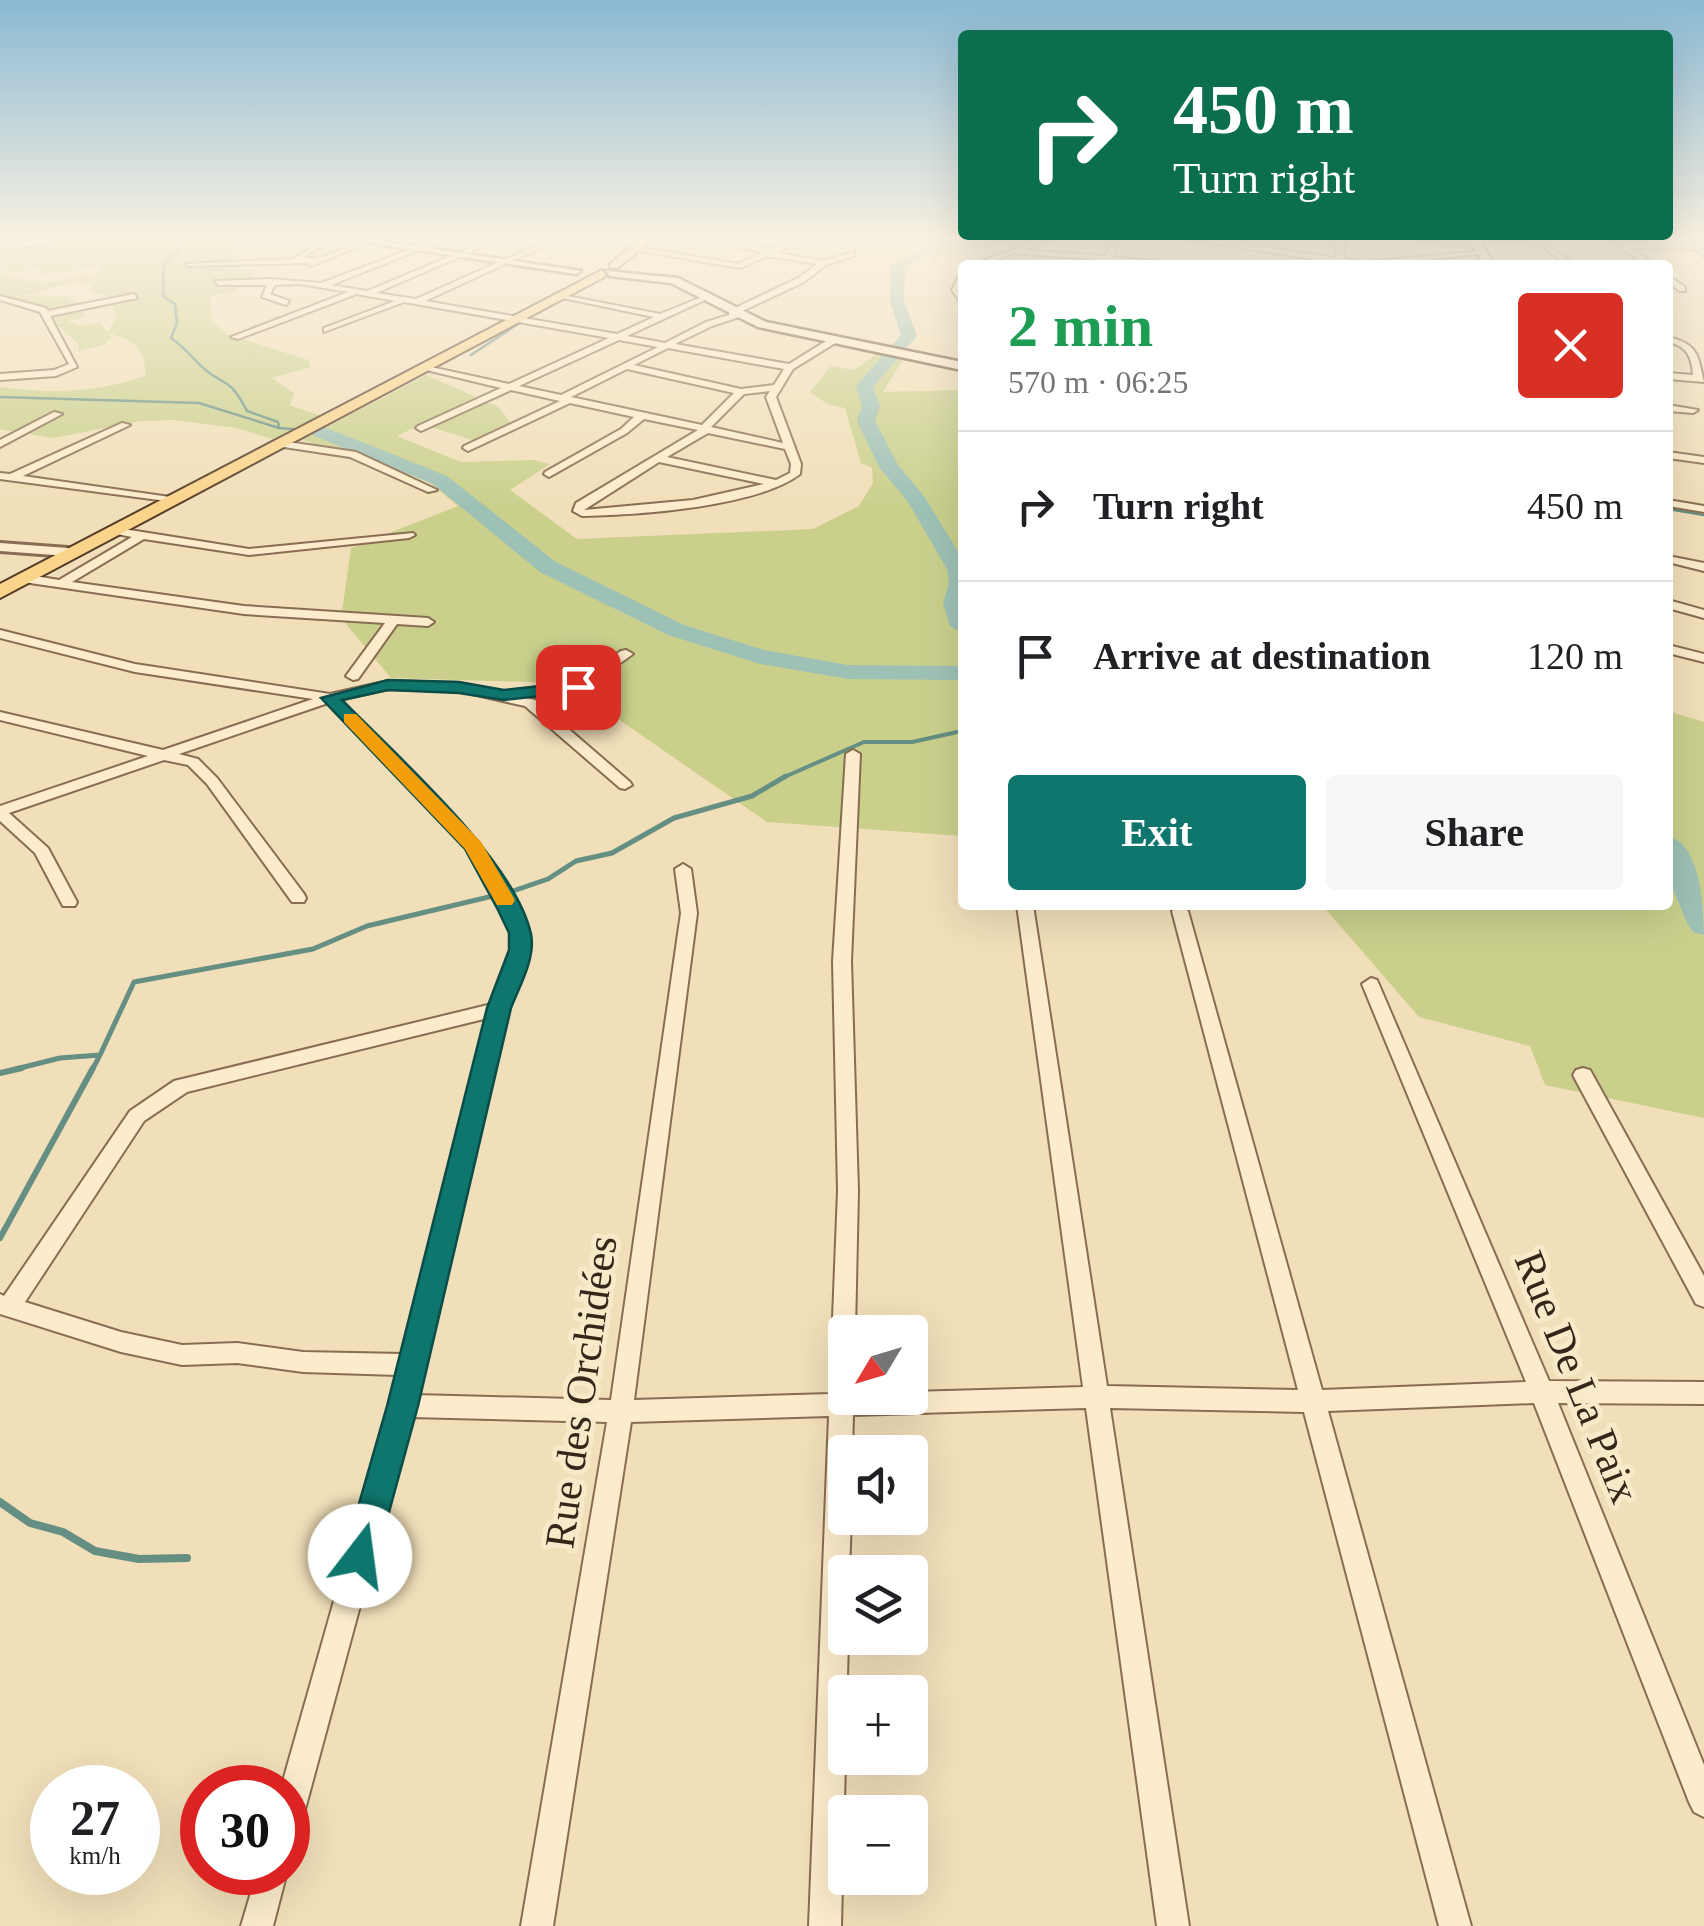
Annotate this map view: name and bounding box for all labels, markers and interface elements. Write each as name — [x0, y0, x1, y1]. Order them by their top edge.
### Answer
icon: right — [1008, 70, 1138, 200]
text: 450 m — [1173, 71, 1354, 148]
text: Turn right — [1173, 153, 1355, 203]
text: 2 min — [1008, 293, 1153, 359]
button: close — [1518, 293, 1623, 398]
text: 570 m · 06:25 — [1008, 364, 1188, 400]
icon: right — [1008, 479, 1063, 534]
text: Turn right — [1093, 485, 1264, 527]
text: 450 m — [1527, 485, 1623, 527]
icon: arrive — [1008, 629, 1063, 684]
text: Arrive at destination — [1093, 635, 1431, 677]
text: 120 m — [1527, 635, 1623, 677]
pin — [536, 645, 621, 730]
icon: arrive — [551, 660, 606, 715]
button: Exit — [1008, 775, 1306, 890]
button: Share — [1326, 775, 1623, 890]
street label: Rue des Orchidées — [536, 1233, 626, 1551]
street label: Rue De La Paix — [1506, 1245, 1648, 1509]
north arrow — [828, 1315, 928, 1415]
map controls — [828, 1315, 928, 1895]
button: sound — [828, 1435, 928, 1535]
position arrow — [308, 1504, 412, 1608]
button: layers — [828, 1555, 928, 1655]
button: + — [828, 1675, 928, 1775]
speed limit sign: 30 — [180, 1765, 310, 1895]
text: 27 — [70, 1790, 120, 1846]
button: − — [828, 1795, 928, 1895]
text: km/h — [69, 1842, 121, 1869]

